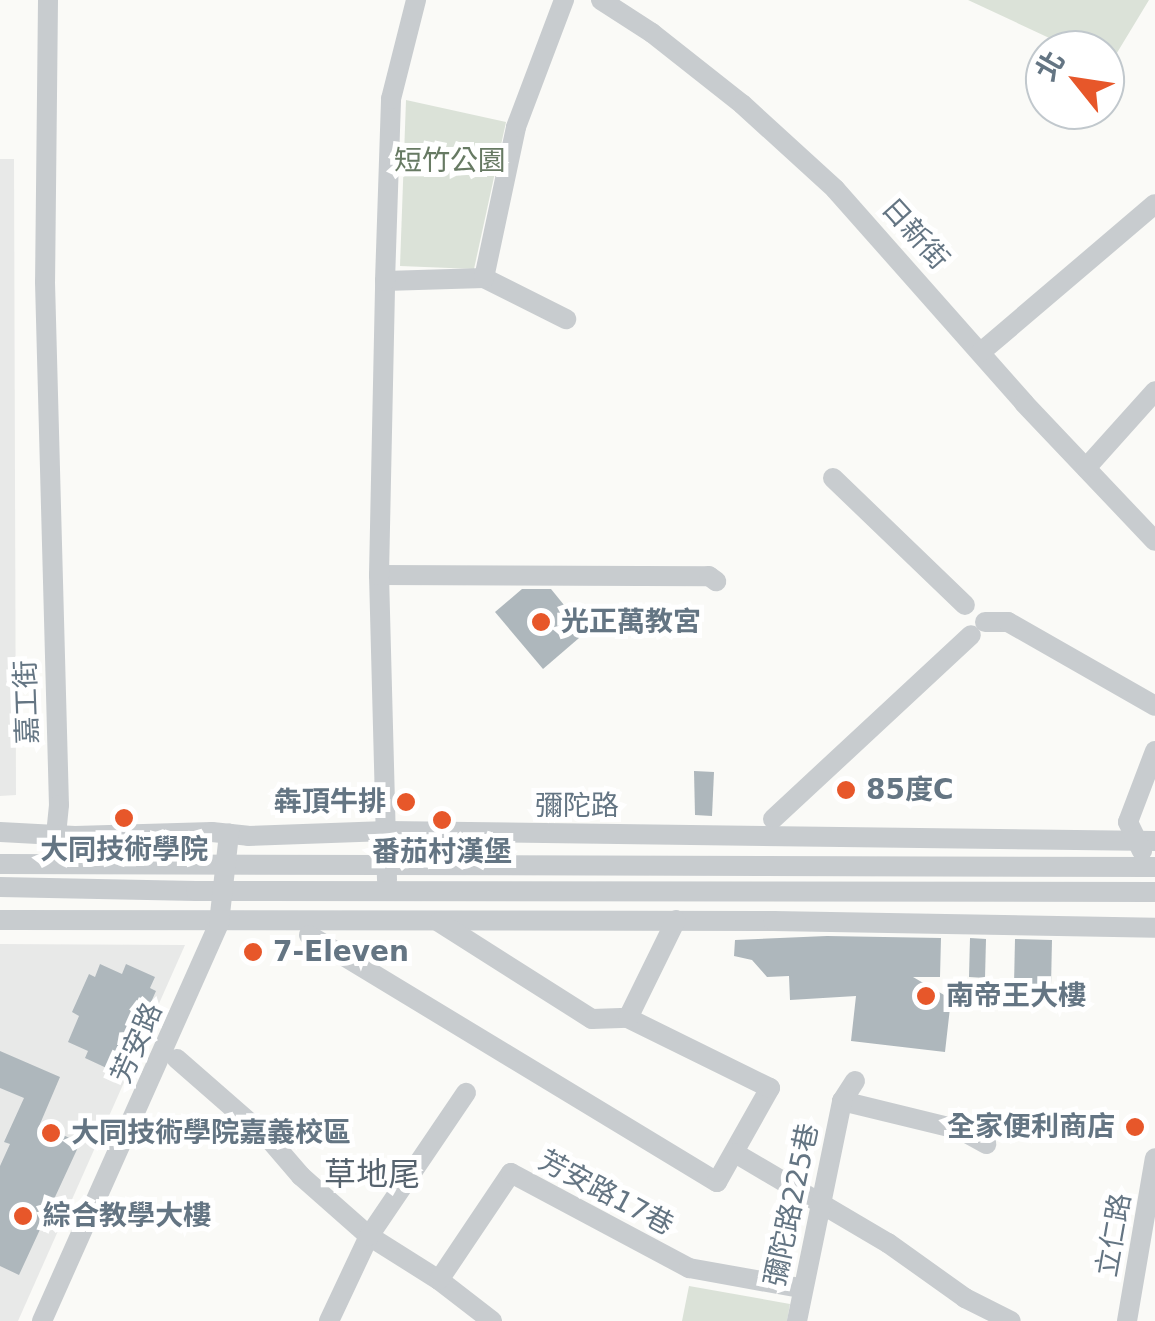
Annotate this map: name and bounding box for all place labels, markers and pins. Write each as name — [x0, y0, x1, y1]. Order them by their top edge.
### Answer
place label: 光正萬教宮 — [561, 605, 701, 639]
marker: 光正萬教宮 — [530, 611, 552, 633]
place label: 85度C — [866, 773, 954, 807]
marker: 85度C — [835, 779, 857, 801]
place label: 犇頂牛排 — [274, 785, 386, 819]
marker: 犇頂牛排 — [395, 791, 417, 813]
marker: 大同技術學院 — [113, 807, 135, 829]
marker: 番茄村漢堡 — [431, 809, 453, 831]
place label: 大同技術學院 — [40, 833, 208, 867]
place label: 番茄村漢堡 — [372, 835, 512, 869]
place label: 7-Eleven — [273, 935, 409, 969]
marker: 7-Eleven — [242, 941, 264, 963]
place label: 南帝王大樓 — [946, 979, 1086, 1013]
marker: 南帝王大樓 — [915, 985, 937, 1007]
place label: 全家便利商店 — [947, 1110, 1115, 1144]
place label: 大同技術學院嘉義校區 — [71, 1116, 351, 1150]
marker: 全家便利商店 — [1124, 1116, 1146, 1138]
marker: 大同技術學院嘉義校區 — [40, 1122, 62, 1144]
place label: 綜合教學大樓 — [43, 1199, 211, 1233]
marker: 綜合教學大樓 — [12, 1205, 34, 1227]

